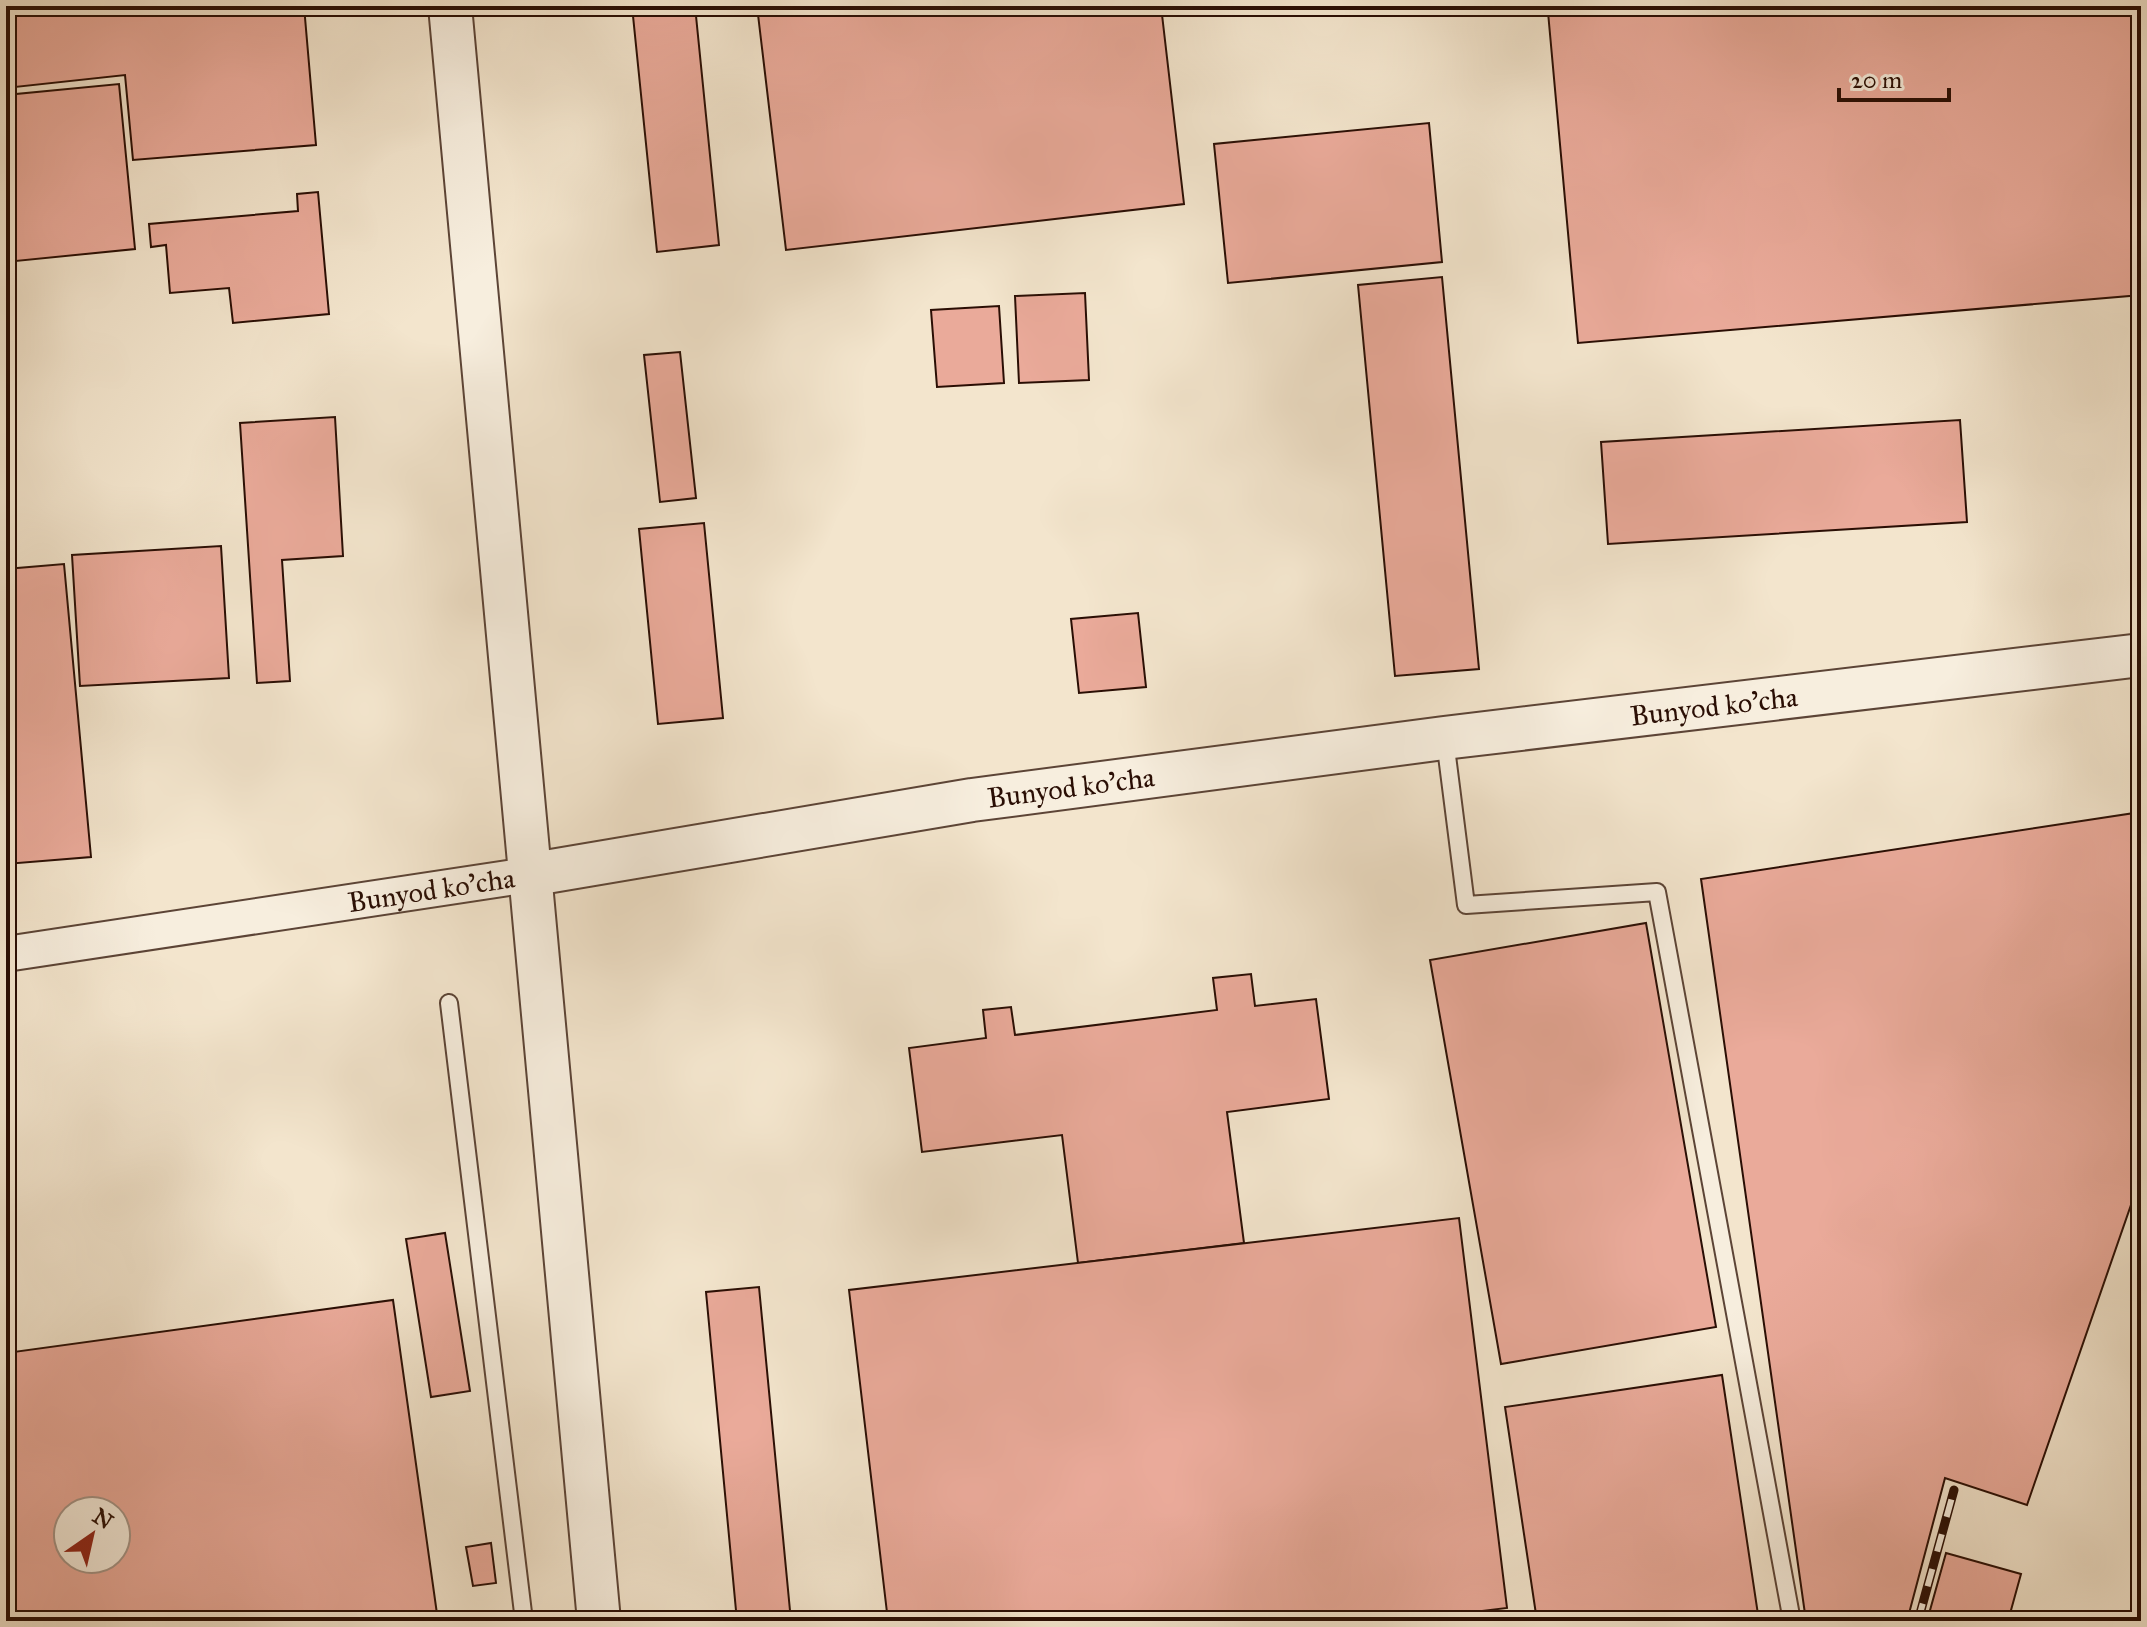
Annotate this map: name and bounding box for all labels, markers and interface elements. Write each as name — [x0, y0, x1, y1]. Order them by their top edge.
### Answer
scale bar — [1839, 52, 1949, 102]
text: 20 m — [1851, 65, 1902, 95]
street label: Bunyod ko'cha — [1628, 679, 1800, 734]
street label: Bunyod ko'cha — [985, 759, 1157, 816]
street label: Bunyod ko'cha — [345, 860, 517, 920]
north arrow — [52, 1495, 132, 1575]
text: N — [88, 1502, 118, 1535]

